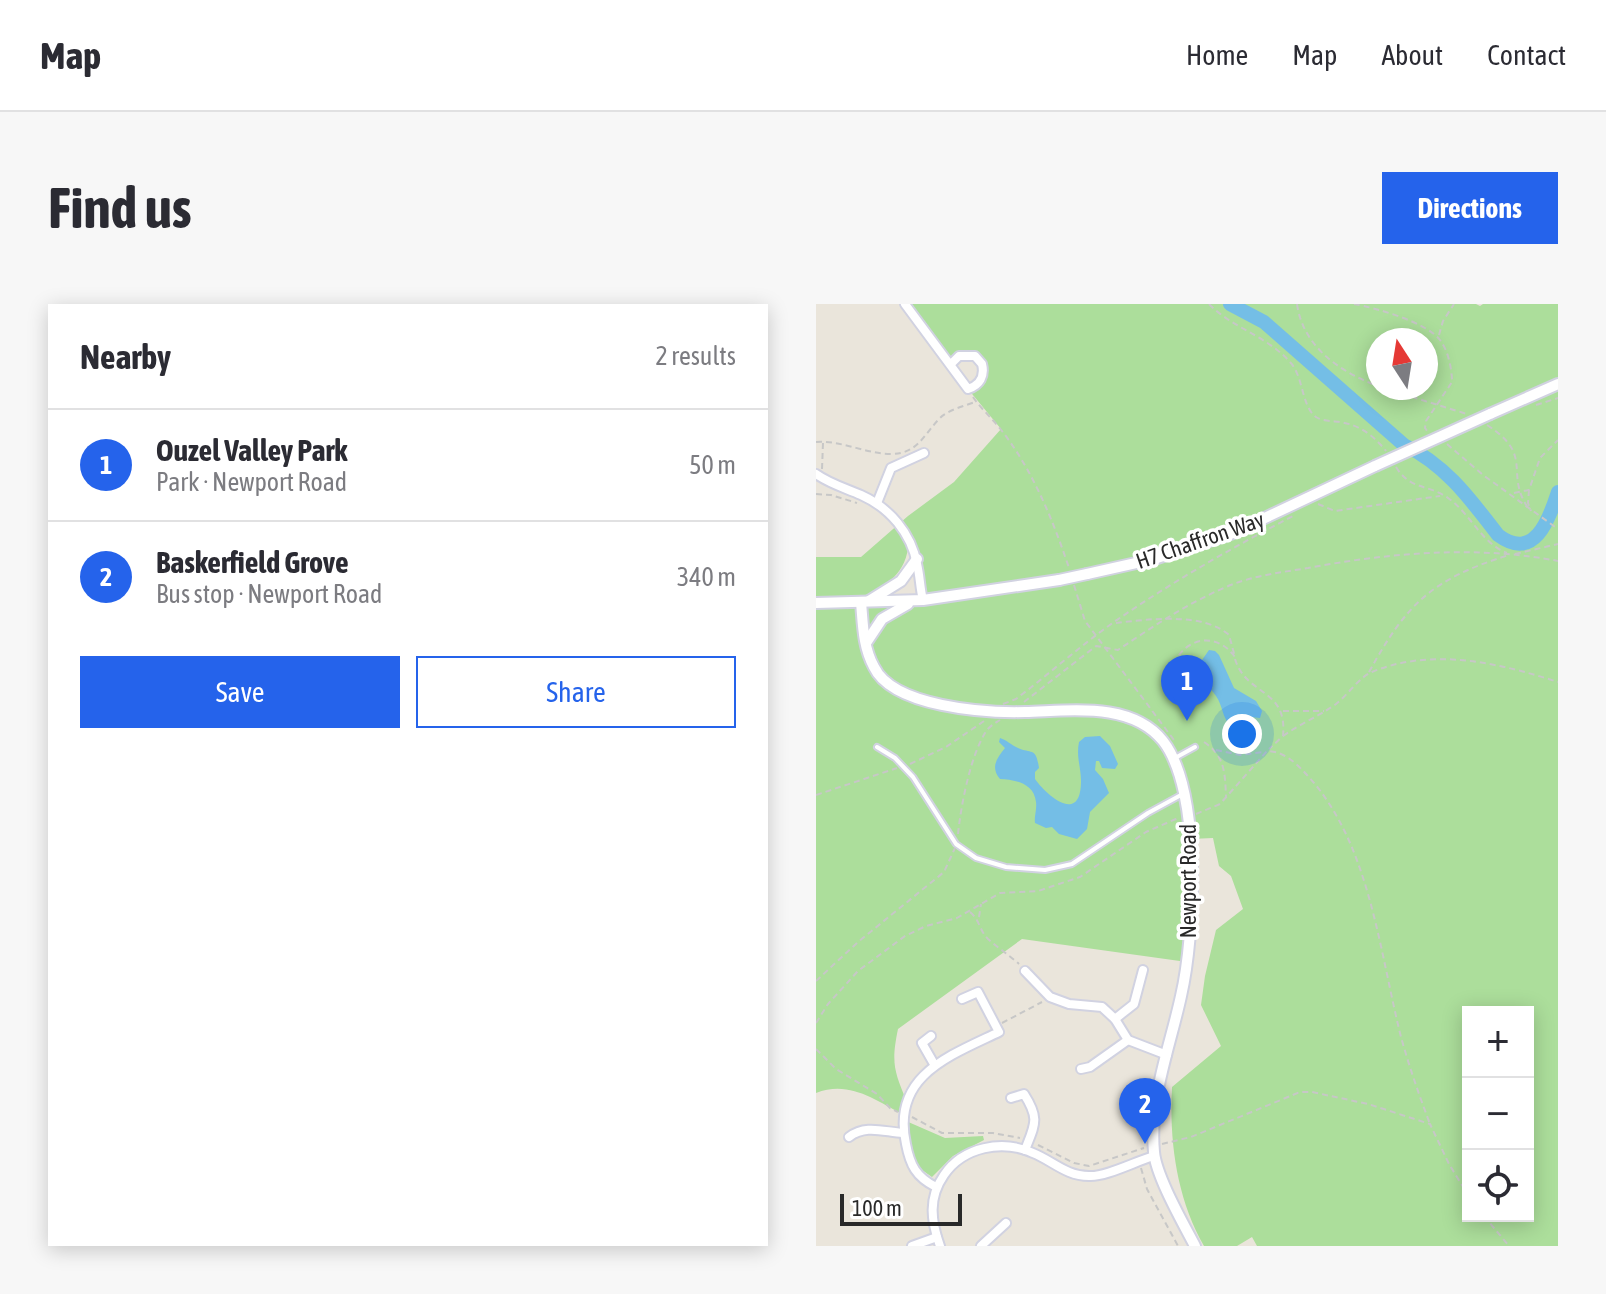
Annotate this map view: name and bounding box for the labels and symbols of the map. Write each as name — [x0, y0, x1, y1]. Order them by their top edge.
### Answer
north arrow — [1366, 328, 1438, 400]
street label: H7 Chaffron Way — [1132, 506, 1268, 574]
pin: 1 — [1161, 655, 1213, 721]
your location — [1222, 714, 1262, 754]
street label: Newport Road — [1175, 824, 1201, 938]
pin: 2 — [1119, 1078, 1171, 1144]
scale bar — [840, 1190, 962, 1226]

